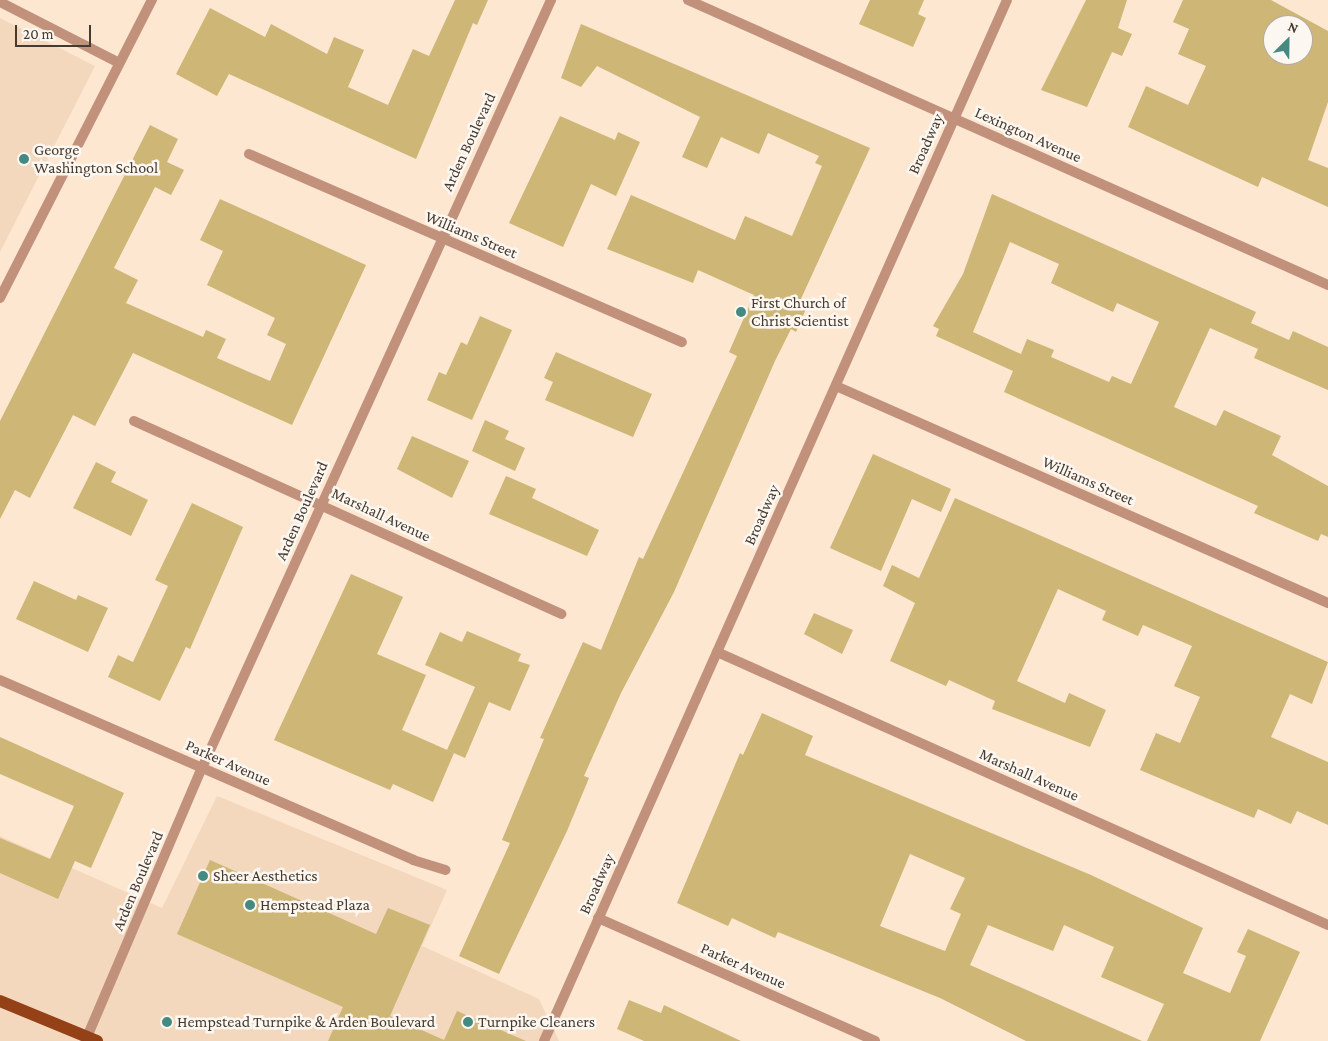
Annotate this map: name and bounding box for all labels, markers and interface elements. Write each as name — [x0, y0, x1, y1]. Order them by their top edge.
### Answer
scale bar — [18, 15, 94, 47]
north arrow — [1263, 15, 1313, 65]
text: N — [1286, 18, 1301, 36]
text: 20 m — [23, 26, 54, 42]
street label: Arden Boulevard — [438, 90, 500, 194]
street label: Lexington Avenue — [972, 103, 1084, 167]
street label: Broadway — [904, 111, 948, 177]
place label: George Washington School — [34, 140, 158, 178]
marker: George Washington School — [18, 153, 30, 165]
street label: Williams Street — [422, 207, 520, 263]
place label: First Church of Christ Scientist — [751, 293, 848, 331]
marker: First Church of Christ Scientist — [735, 306, 747, 318]
street label: Williams Street — [1039, 452, 1137, 510]
street label: Arden Boulevard — [272, 459, 332, 563]
street label: Broadway — [740, 482, 784, 548]
street label: Marshall Avenue — [328, 484, 434, 546]
street label: Parker Avenue — [182, 736, 274, 790]
street label: Marshall Avenue — [976, 744, 1082, 806]
street label: Arden Boulevard — [108, 828, 168, 934]
street label: Broadway — [575, 851, 619, 917]
place label: Sheer Aesthetics — [213, 866, 318, 886]
marker: Sheer Aesthetics — [197, 870, 209, 882]
place label: Hempstead Plaza — [260, 895, 370, 915]
marker: Hempstead Plaza — [244, 899, 256, 911]
street label: Parker Avenue — [697, 939, 789, 993]
place label: Hempstead Turnpike & Arden Boulevard — [177, 1012, 435, 1032]
place label: Turnpike Cleaners — [478, 1012, 595, 1032]
marker: Hempstead Turnpike & Arden Boulevard — [161, 1016, 173, 1028]
marker: Turnpike Cleaners — [462, 1016, 474, 1028]

